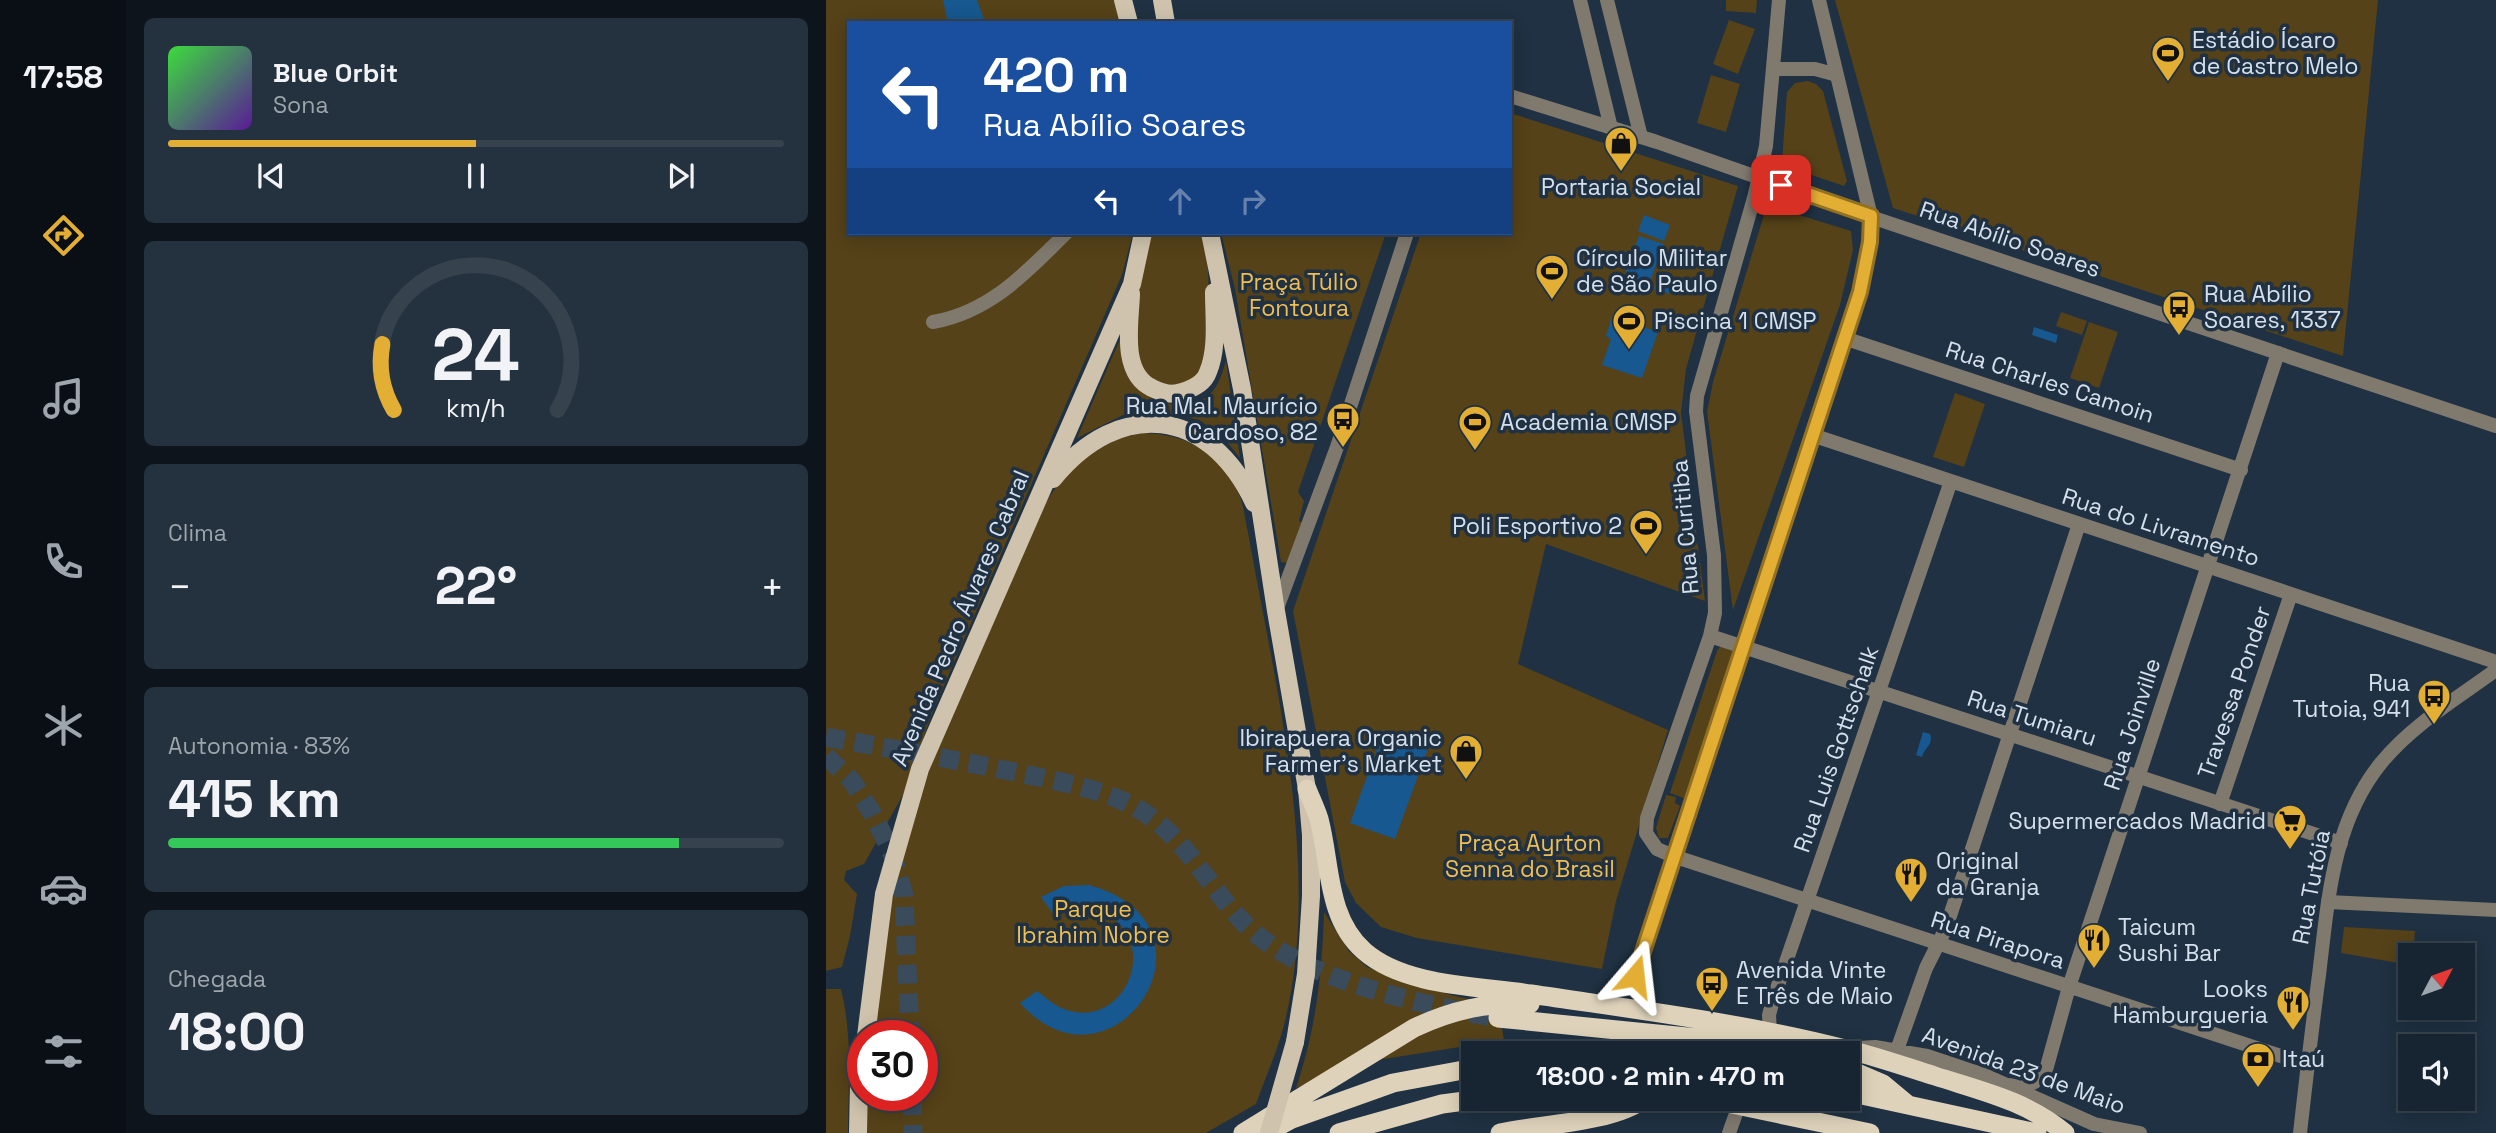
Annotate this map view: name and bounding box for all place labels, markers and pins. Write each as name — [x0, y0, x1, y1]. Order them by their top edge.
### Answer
place label: Estádio Ícaro de Castro Melo — [2192, 25, 2358, 81]
sports icon: Estádio Ícaro de Castro Melo — [2149, 34, 2187, 83]
shop icon: Portaria Social — [1602, 124, 1640, 173]
pin — [1751, 155, 1811, 215]
place label: Portaria Social — [1541, 172, 1701, 202]
place label: Círculo Militar de São Paulo — [1576, 243, 1727, 299]
sports icon: Círculo Militar de São Paulo — [1533, 252, 1571, 301]
place label: Rua Abílio Soares, 1337 — [2204, 279, 2341, 335]
bus stop icon: Rua Abílio Soares, 1337 — [2160, 288, 2198, 337]
sports icon: Piscina 1 CMSP — [1610, 302, 1648, 351]
place label: Piscina 1 CMSP — [1654, 306, 1816, 336]
place label: Rua Mal. Maurício Cardoso, 82 — [1126, 391, 1318, 447]
bus stop icon: Rua Mal. Maurício Cardoso, 82 — [1324, 400, 1362, 449]
sports icon: Academia CMSP — [1456, 403, 1494, 452]
place label: Academia CMSP — [1500, 407, 1677, 437]
sports icon: Poli Esportivo 2 — [1627, 507, 1665, 556]
place label: Poli Esportivo 2 — [1452, 511, 1622, 541]
place label: Rua Tutoia, 941 — [2293, 668, 2410, 724]
bus stop icon: Rua Tutoia, 941 — [2415, 677, 2453, 726]
place label: Ibirapuera Organic Farmer's Market — [1239, 723, 1442, 779]
shop icon: Ibirapuera Organic Farmer's Market — [1447, 732, 1485, 781]
supermarket icon: Supermercados Madrid — [2271, 802, 2309, 851]
place label: Supermercados Madrid — [2009, 806, 2266, 836]
place label: Original da Granja — [1936, 846, 2040, 902]
restaurant icon: Original da Granja — [1892, 855, 1930, 904]
place label: Taicum Sushi Bar — [2118, 912, 2221, 968]
restaurant icon: Taicum Sushi Bar — [2075, 921, 2113, 970]
place label: Avenida Vinte E Três de Maio — [1736, 955, 1893, 1011]
bus stop icon: Avenida Vinte E Três de Maio — [1693, 964, 1731, 1013]
place label: Looks Hamburgueria — [2113, 974, 2268, 1030]
restaurant icon: Looks Hamburgueria — [2274, 983, 2312, 1032]
bank icon: Itaú — [2239, 1040, 2277, 1089]
place label: Itaú — [2282, 1044, 2325, 1074]

